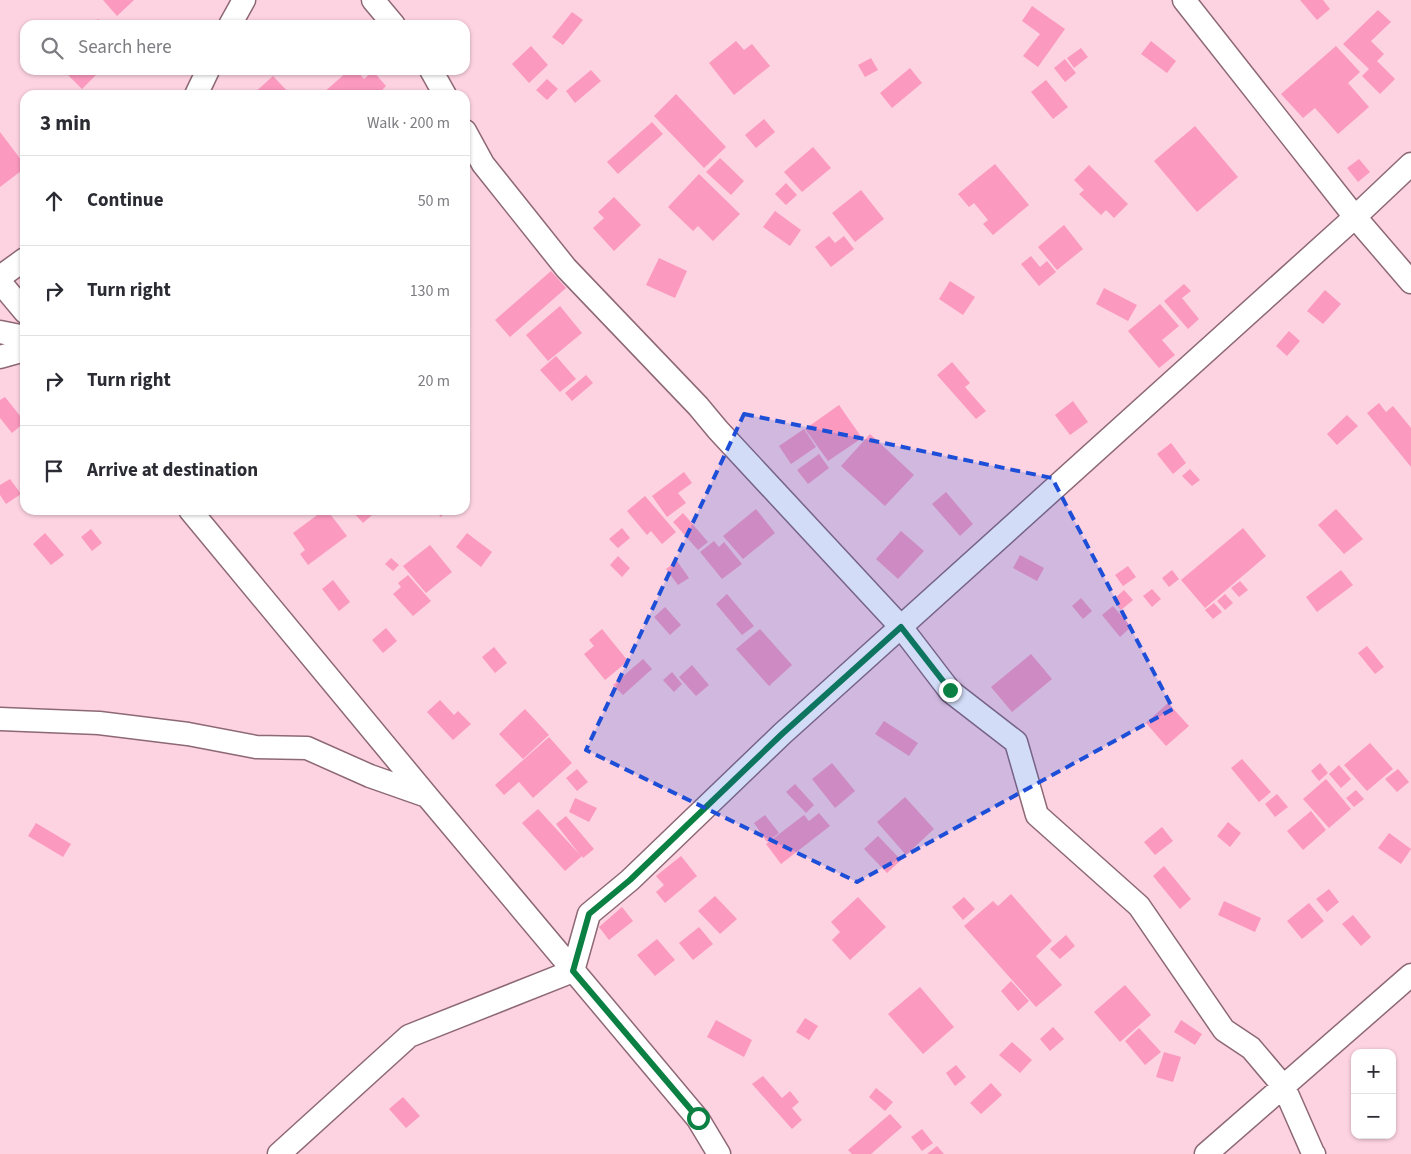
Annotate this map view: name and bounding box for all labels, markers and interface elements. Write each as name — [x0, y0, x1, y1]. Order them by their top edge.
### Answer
search box — [20, 20, 470, 75]
icon: search — [38, 34, 66, 62]
text: Search here — [78, 34, 172, 61]
text: 3 min — [40, 108, 91, 138]
text: Walk · 200 m — [367, 112, 450, 134]
icon: ahead — [40, 187, 68, 215]
text: Continue — [87, 187, 164, 214]
text: 50 m — [418, 190, 450, 212]
icon: right — [40, 277, 68, 305]
text: Turn right — [87, 277, 171, 304]
text: 130 m — [410, 280, 450, 302]
icon: right — [40, 367, 68, 395]
text: Turn right — [87, 367, 171, 394]
text: 20 m — [418, 370, 450, 392]
icon: arrive — [40, 457, 68, 485]
text: Arrive at destination — [87, 457, 258, 484]
route end — [939, 679, 962, 702]
map controls — [1351, 1049, 1396, 1139]
button: + — [1351, 1049, 1396, 1094]
button: − — [1351, 1094, 1396, 1139]
route start — [687, 1107, 710, 1130]

